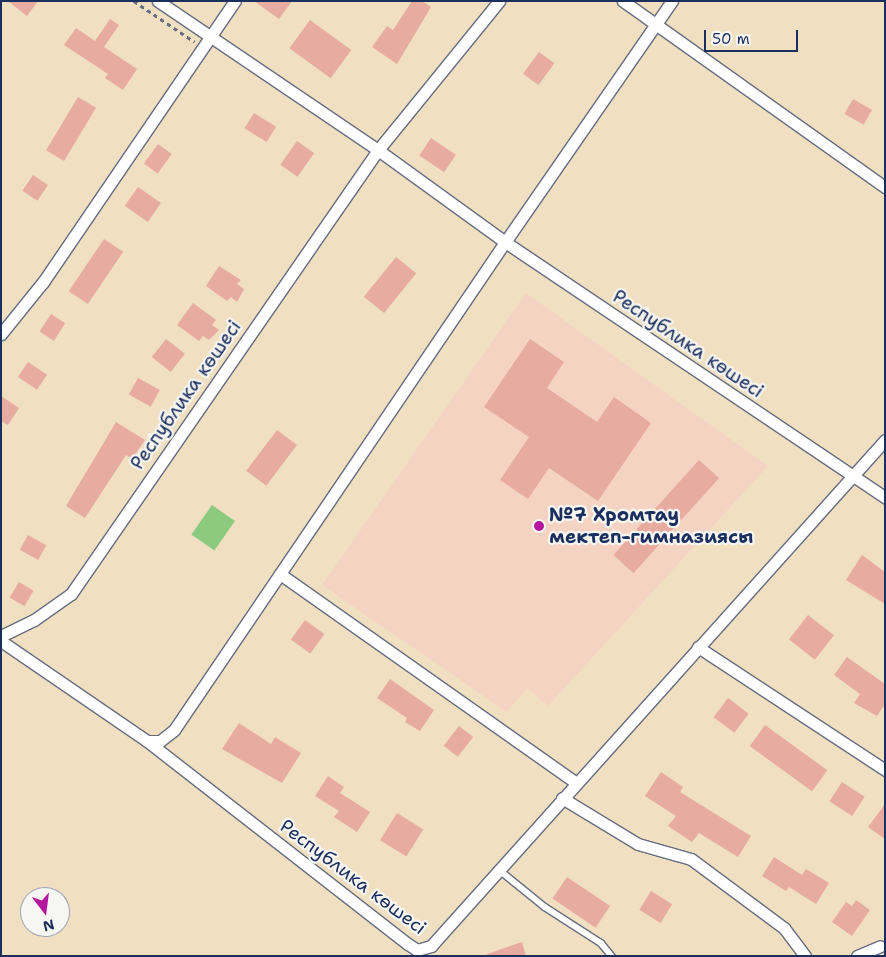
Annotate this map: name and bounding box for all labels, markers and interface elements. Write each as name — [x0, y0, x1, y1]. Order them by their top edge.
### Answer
scale bar — [706, 20, 800, 52]
text: 50 m — [712, 29, 750, 49]
street label: Республика көшесі — [608, 285, 768, 403]
street label: Республика көшесі — [126, 316, 246, 474]
place label: №7 Хромтау мектеп-гимназиясы — [549, 504, 753, 548]
marker: №7 Хромтау мектеп-гимназиясы — [533, 520, 545, 532]
street label: Республика көшесі — [275, 815, 431, 939]
north arrow — [20, 887, 70, 937]
text: N — [41, 915, 56, 936]

